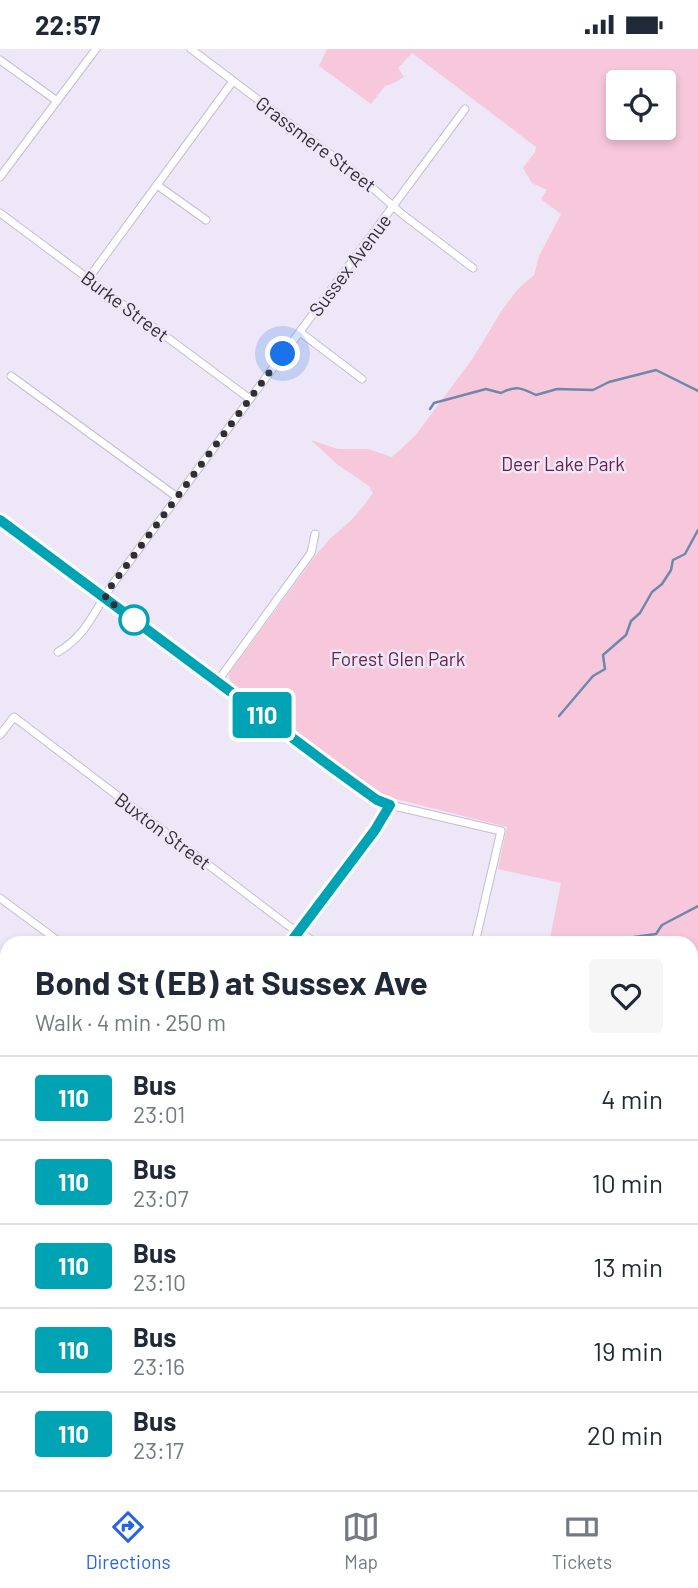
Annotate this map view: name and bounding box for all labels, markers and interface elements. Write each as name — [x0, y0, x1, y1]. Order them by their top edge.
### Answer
text: 22:57 — [35, 9, 101, 40]
map controls — [606, 70, 676, 140]
button: locate — [606, 70, 676, 140]
street label: Grassmere Street — [252, 91, 381, 196]
street label: Sussex Avenue — [304, 209, 396, 320]
street label: Burke Street — [77, 265, 174, 346]
your location — [265, 336, 300, 371]
park label: Deer Lake Park — [501, 452, 625, 475]
unlabelled marker — [119, 605, 149, 635]
park label: Forest Glen Park — [331, 647, 465, 670]
line badge: 110 — [222, 692, 302, 738]
text: 110 — [247, 700, 277, 729]
street label: Buxton Street — [111, 787, 216, 874]
button: heart — [589, 959, 663, 1033]
text: Bond St (EB) at Sussex Ave — [35, 962, 428, 1002]
text: Walk · 4 min · 250 m — [35, 1008, 226, 1036]
text: Bus — [133, 1069, 176, 1100]
text: 110 — [58, 1083, 89, 1112]
text: 4 min — [601, 1083, 663, 1114]
text: 23:01 — [133, 1100, 185, 1128]
text: Bus — [133, 1153, 176, 1184]
text: 110 — [58, 1167, 89, 1196]
text: 10 min — [592, 1167, 663, 1198]
text: 23:07 — [133, 1184, 189, 1212]
text: Bus — [133, 1237, 176, 1268]
text: 110 — [58, 1251, 89, 1280]
text: 13 min — [593, 1251, 663, 1282]
text: 23:10 — [133, 1268, 186, 1296]
text: Bus — [133, 1321, 176, 1352]
text: 110 — [58, 1335, 89, 1364]
text: 19 min — [593, 1335, 663, 1366]
text: 23:16 — [133, 1352, 185, 1380]
text: Bus — [133, 1405, 176, 1436]
text: 110 — [58, 1419, 89, 1448]
text: 20 min — [587, 1419, 663, 1450]
text: 23:17 — [133, 1436, 184, 1464]
tab: Directions — [86, 1508, 171, 1573]
tab: Map — [342, 1508, 380, 1573]
tab: Tickets — [552, 1508, 612, 1573]

